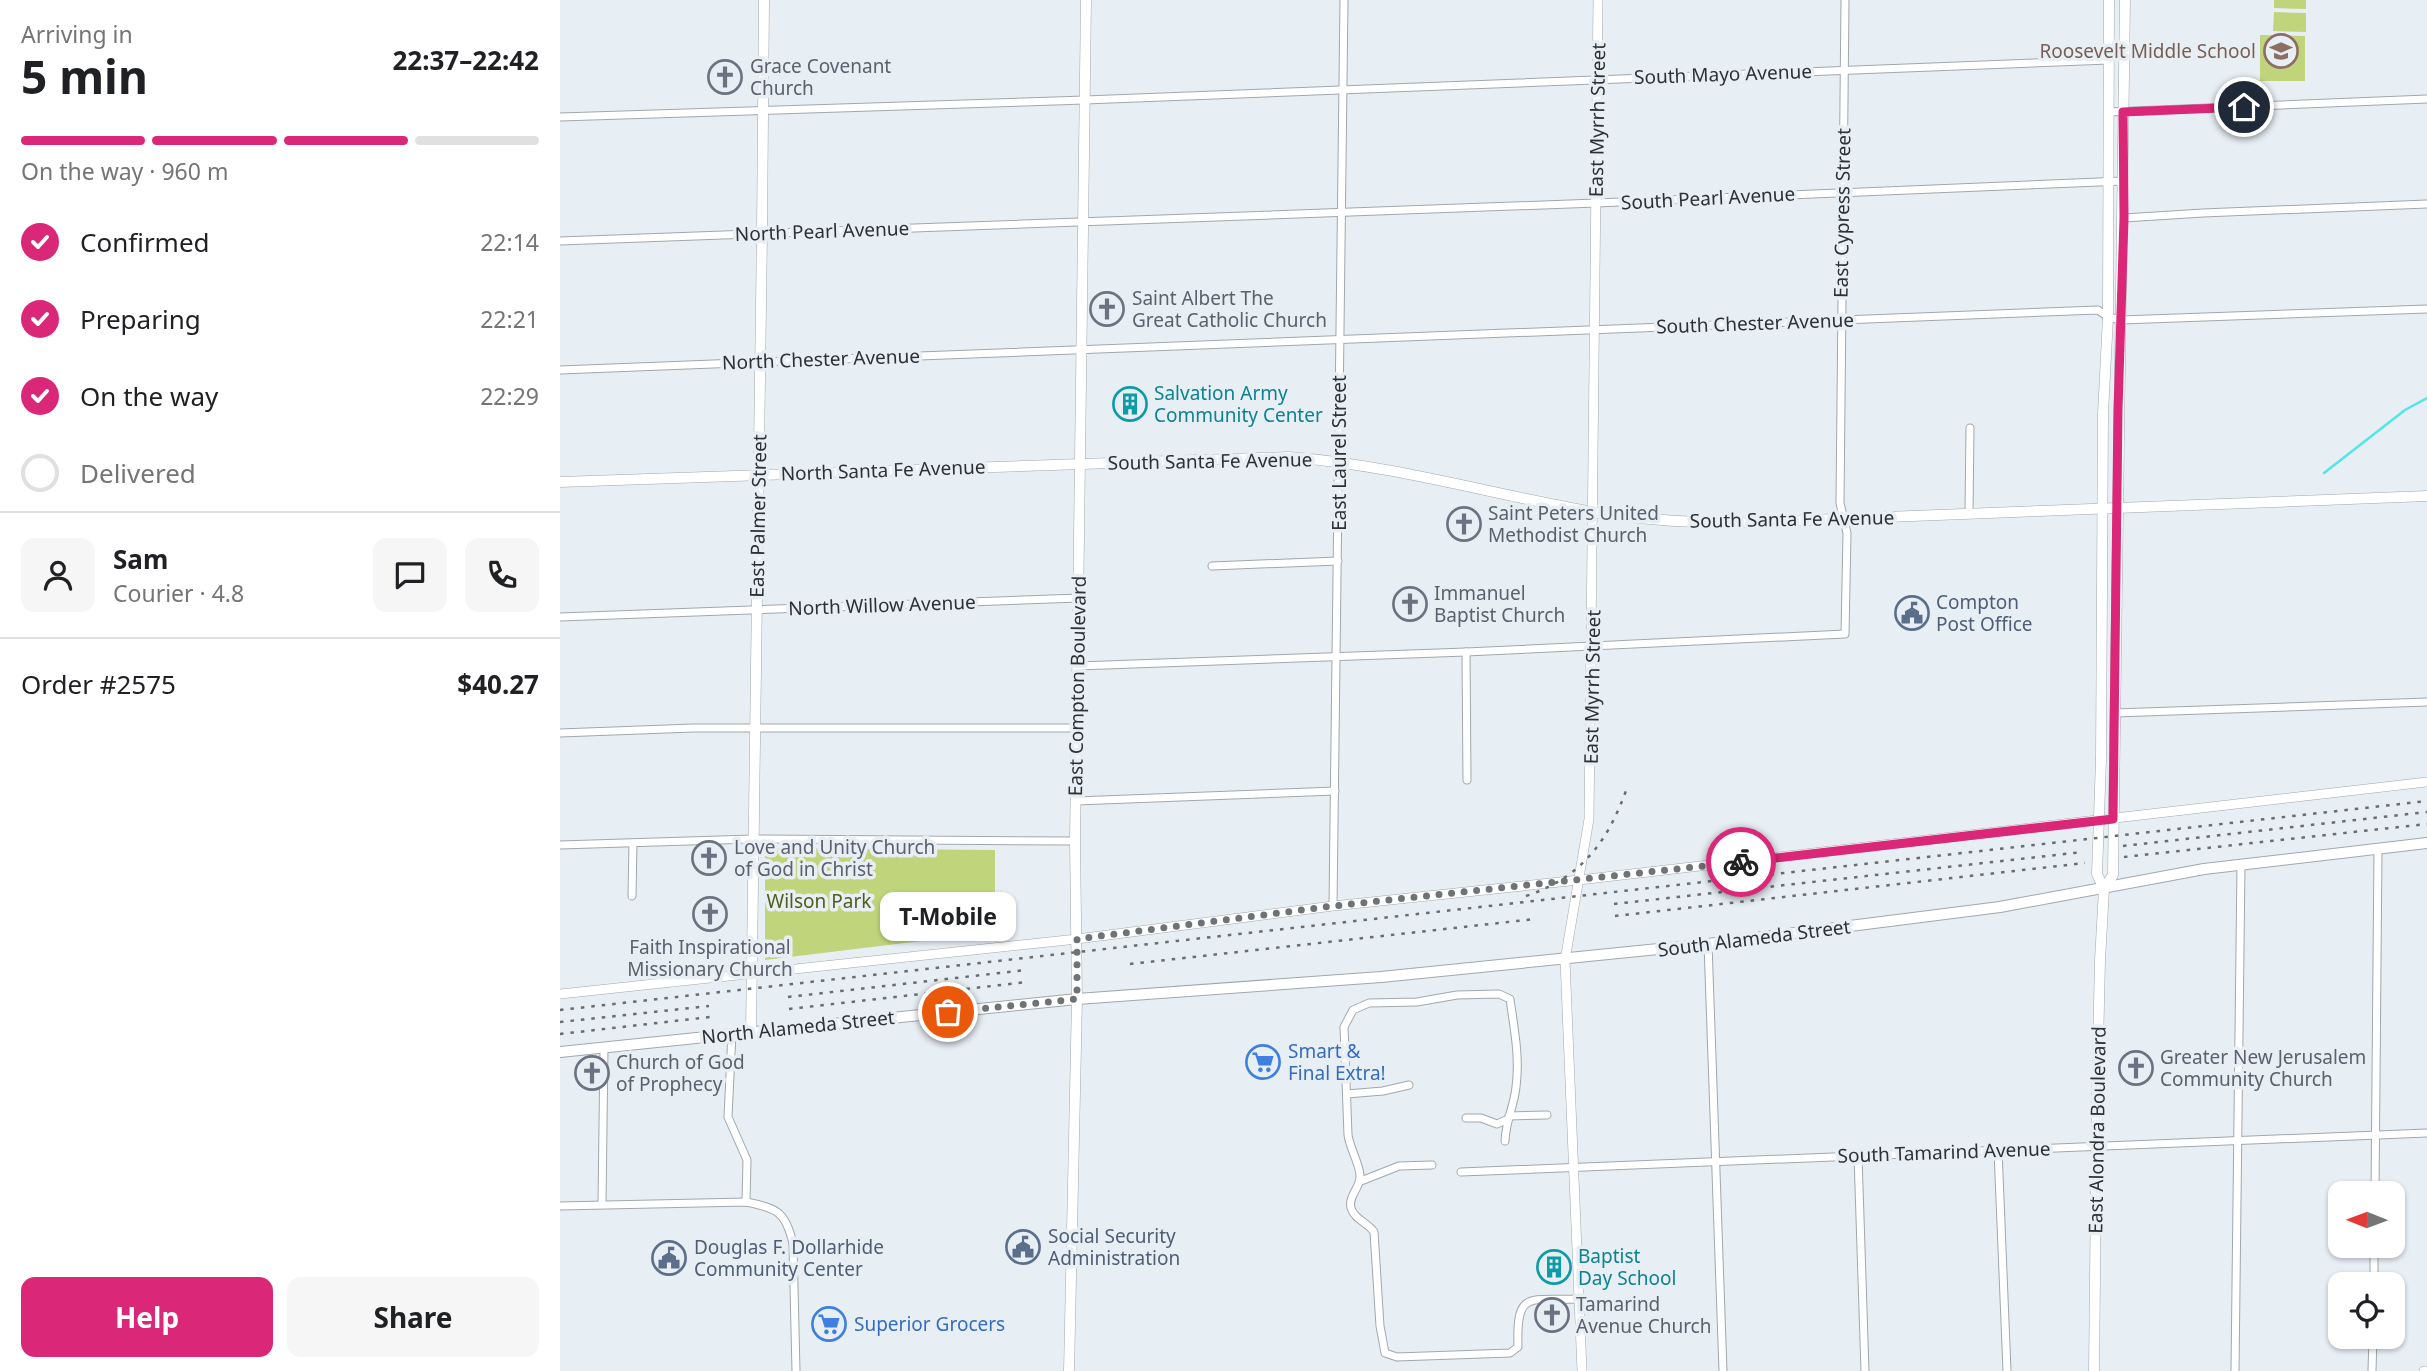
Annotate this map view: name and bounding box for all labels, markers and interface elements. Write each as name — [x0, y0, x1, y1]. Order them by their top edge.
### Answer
text: Arriving in — [21, 18, 133, 50]
school or university icon: Roosevelt Middle School — [2262, 32, 2300, 70]
place label: Roosevelt Middle School — [2039, 38, 2256, 64]
text: 22:37–22:42 — [392, 42, 539, 78]
street label: East Myrrh Street — [1583, 42, 1611, 197]
text: 5 min — [21, 45, 148, 107]
place label: Grace Covenant Church — [750, 53, 891, 101]
church icon: Grace Covenant Church — [706, 58, 744, 96]
street label: South Mayo Avenue — [1634, 58, 1812, 90]
pin — [2214, 77, 2274, 137]
icon: home — [2225, 88, 2263, 126]
street label: East Cypress Street — [1828, 128, 1856, 298]
text: On the way · 960 m — [21, 155, 228, 187]
street label: South Pearl Avenue — [1620, 180, 1796, 216]
street label: North Pearl Avenue — [734, 215, 910, 247]
icon: check — [21, 223, 59, 261]
text: Confirmed — [80, 224, 210, 260]
text: 22:14 — [480, 226, 539, 258]
place label: Saint Albert The Great Catholic Church — [1132, 285, 1327, 333]
church icon: Saint Albert The Great Catholic Church — [1088, 290, 1126, 328]
icon: check — [21, 300, 59, 338]
text: Preparing — [80, 301, 201, 337]
text: 22:21 — [480, 303, 539, 335]
street label: South Chester Avenue — [1656, 307, 1854, 339]
street label: North Chester Avenue — [722, 343, 920, 375]
street label: East Laurel Street — [1326, 375, 1352, 531]
icon: check — [21, 377, 59, 415]
text: On the way — [80, 378, 218, 414]
text: 22:29 — [480, 380, 539, 412]
place label: Salvation Army Community Center — [1154, 380, 1323, 428]
building icon: Salvation Army Community Center — [1111, 385, 1149, 423]
street label: East Palmer Street — [744, 434, 772, 598]
street label: South Santa Fe Avenue — [1107, 446, 1313, 476]
street label: North Santa Fe Avenue — [780, 453, 986, 487]
text: Delivered — [80, 455, 196, 491]
place label: Saint Peters United Methodist Church — [1488, 500, 1659, 548]
street label: South Santa Fe Avenue — [1689, 504, 1895, 534]
church icon: Saint Peters United Methodist Church — [1445, 505, 1483, 543]
button: person — [21, 538, 95, 612]
button: chat — [373, 538, 447, 612]
button: phone — [465, 538, 539, 612]
text: Sam — [113, 541, 168, 577]
street label: East Compton Boulevard — [1062, 576, 1092, 796]
text: Courier · 4.8 — [113, 577, 244, 609]
place label: Immanuel Baptist Church — [1434, 580, 1565, 628]
church icon: Immanuel Baptist Church — [1391, 585, 1429, 623]
street label: North Willow Avenue — [788, 589, 976, 621]
place label: Compton Post Office — [1936, 589, 2033, 637]
public building icon: Compton Post Office — [1893, 594, 1931, 632]
street label: East Myrrh Street — [1578, 609, 1606, 764]
text: Order #2575 — [21, 666, 176, 702]
text: $40.27 — [457, 666, 539, 702]
courier — [1706, 827, 1776, 897]
place label: Love and Unity Church of God in Christ — [734, 834, 935, 882]
church icon: Love and Unity Church of God in Christ — [690, 839, 728, 877]
icon: bike — [1722, 843, 1760, 881]
park label: Wilson Park — [767, 888, 871, 914]
callout: T-Mobile — [880, 893, 1016, 942]
church icon: Faith Inspirational Missionary Church — [691, 895, 729, 933]
text: T-Mobile — [899, 900, 997, 932]
street label: South Alameda Street — [1656, 913, 1852, 963]
place label: Faith Inspirational Missionary Church — [627, 934, 793, 982]
pin — [918, 982, 978, 1042]
icon: bag — [929, 993, 967, 1031]
street label: North Alameda Street — [700, 1004, 896, 1050]
street label: East Alondra Boulevard — [2082, 1026, 2112, 1234]
place label: Smart & Final Extra! — [1288, 1038, 1386, 1086]
supermarket icon: Smart & Final Extra! — [1244, 1043, 1282, 1081]
place label: Greater New Jerusalem Community Church — [2160, 1044, 2366, 1092]
place label: Church of God of Prophecy — [616, 1049, 745, 1097]
church icon: Greater New Jerusalem Community Church — [2117, 1049, 2155, 1087]
church icon: Church of God of Prophecy — [573, 1054, 611, 1092]
street label: South Tamarind Avenue — [1837, 1135, 2051, 1169]
north arrow — [2328, 1181, 2404, 1258]
map controls — [2328, 1181, 2405, 1349]
place label: Social Security Administration — [1048, 1223, 1180, 1271]
public building icon: Social Security Administration — [1004, 1228, 1042, 1266]
place label: Douglas F. Dollarhide Community Center — [694, 1234, 884, 1282]
public building icon: Douglas F. Dollarhide Community Center — [650, 1239, 688, 1277]
place label: Baptist Day School — [1578, 1243, 1676, 1291]
building icon: Baptist Day School — [1535, 1248, 1573, 1286]
button: locate — [2328, 1272, 2405, 1349]
button: Help — [21, 1277, 273, 1357]
button: Share — [287, 1277, 539, 1357]
place label: Tamarind Avenue Church — [1576, 1291, 1711, 1339]
church icon: Tamarind Avenue Church — [1533, 1296, 1571, 1334]
supermarket icon: Superior Grocers — [810, 1305, 848, 1343]
place label: Superior Grocers — [854, 1311, 1005, 1337]

